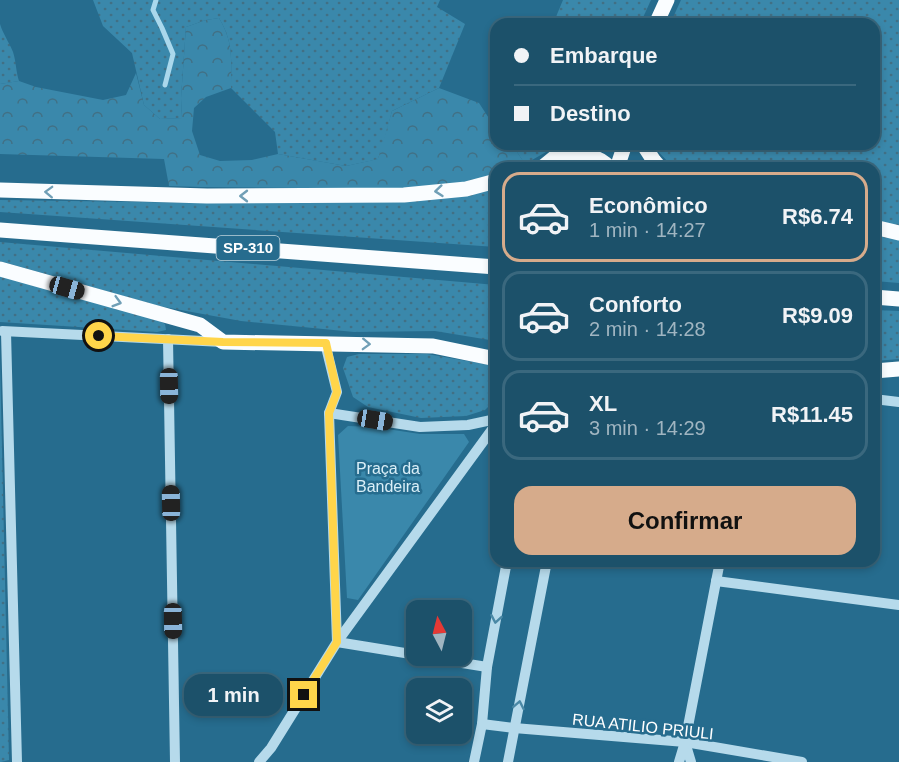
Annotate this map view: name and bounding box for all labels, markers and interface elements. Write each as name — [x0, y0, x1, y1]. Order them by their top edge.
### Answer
text: Embarque — [550, 43, 658, 68]
text: Destino — [550, 101, 631, 126]
one-way arrow — [45, 185, 54, 198]
one-way arrow — [435, 185, 444, 197]
one-way arrow — [240, 190, 249, 202]
icon: car — [517, 190, 571, 244]
text: Econômico — [589, 193, 708, 218]
text: R$6.74 — [782, 204, 853, 229]
text: 1 min · 14:27 — [589, 219, 706, 241]
road number: SP-310 — [216, 236, 280, 260]
car — [47, 274, 87, 302]
icon: car — [517, 289, 571, 343]
text: Conforto — [589, 292, 682, 317]
one-way arrow — [111, 295, 122, 307]
text: R$9.09 — [782, 303, 853, 328]
text: 2 min · 14:28 — [589, 318, 706, 340]
route start — [85, 322, 112, 349]
one-way arrow — [362, 338, 371, 351]
car — [160, 368, 178, 404]
icon: car — [517, 388, 571, 442]
text: XL — [589, 391, 617, 416]
text: R$11.45 — [771, 402, 853, 427]
car — [356, 408, 394, 432]
text: 3 min · 14:29 — [589, 417, 706, 439]
park label: Praça da Bandeira — [356, 460, 420, 495]
car — [162, 485, 180, 521]
button: Confirmar — [514, 486, 856, 555]
north arrow — [406, 600, 472, 666]
map controls — [406, 600, 472, 744]
car — [164, 603, 182, 639]
one-way arrow — [490, 613, 503, 623]
callout: 1 min — [184, 674, 283, 716]
button: layers — [406, 678, 472, 744]
route end — [290, 681, 317, 708]
text: 1 min — [207, 684, 260, 706]
one-way arrow — [512, 700, 525, 710]
street label: RUA ATILIO PRIULI — [571, 711, 714, 742]

